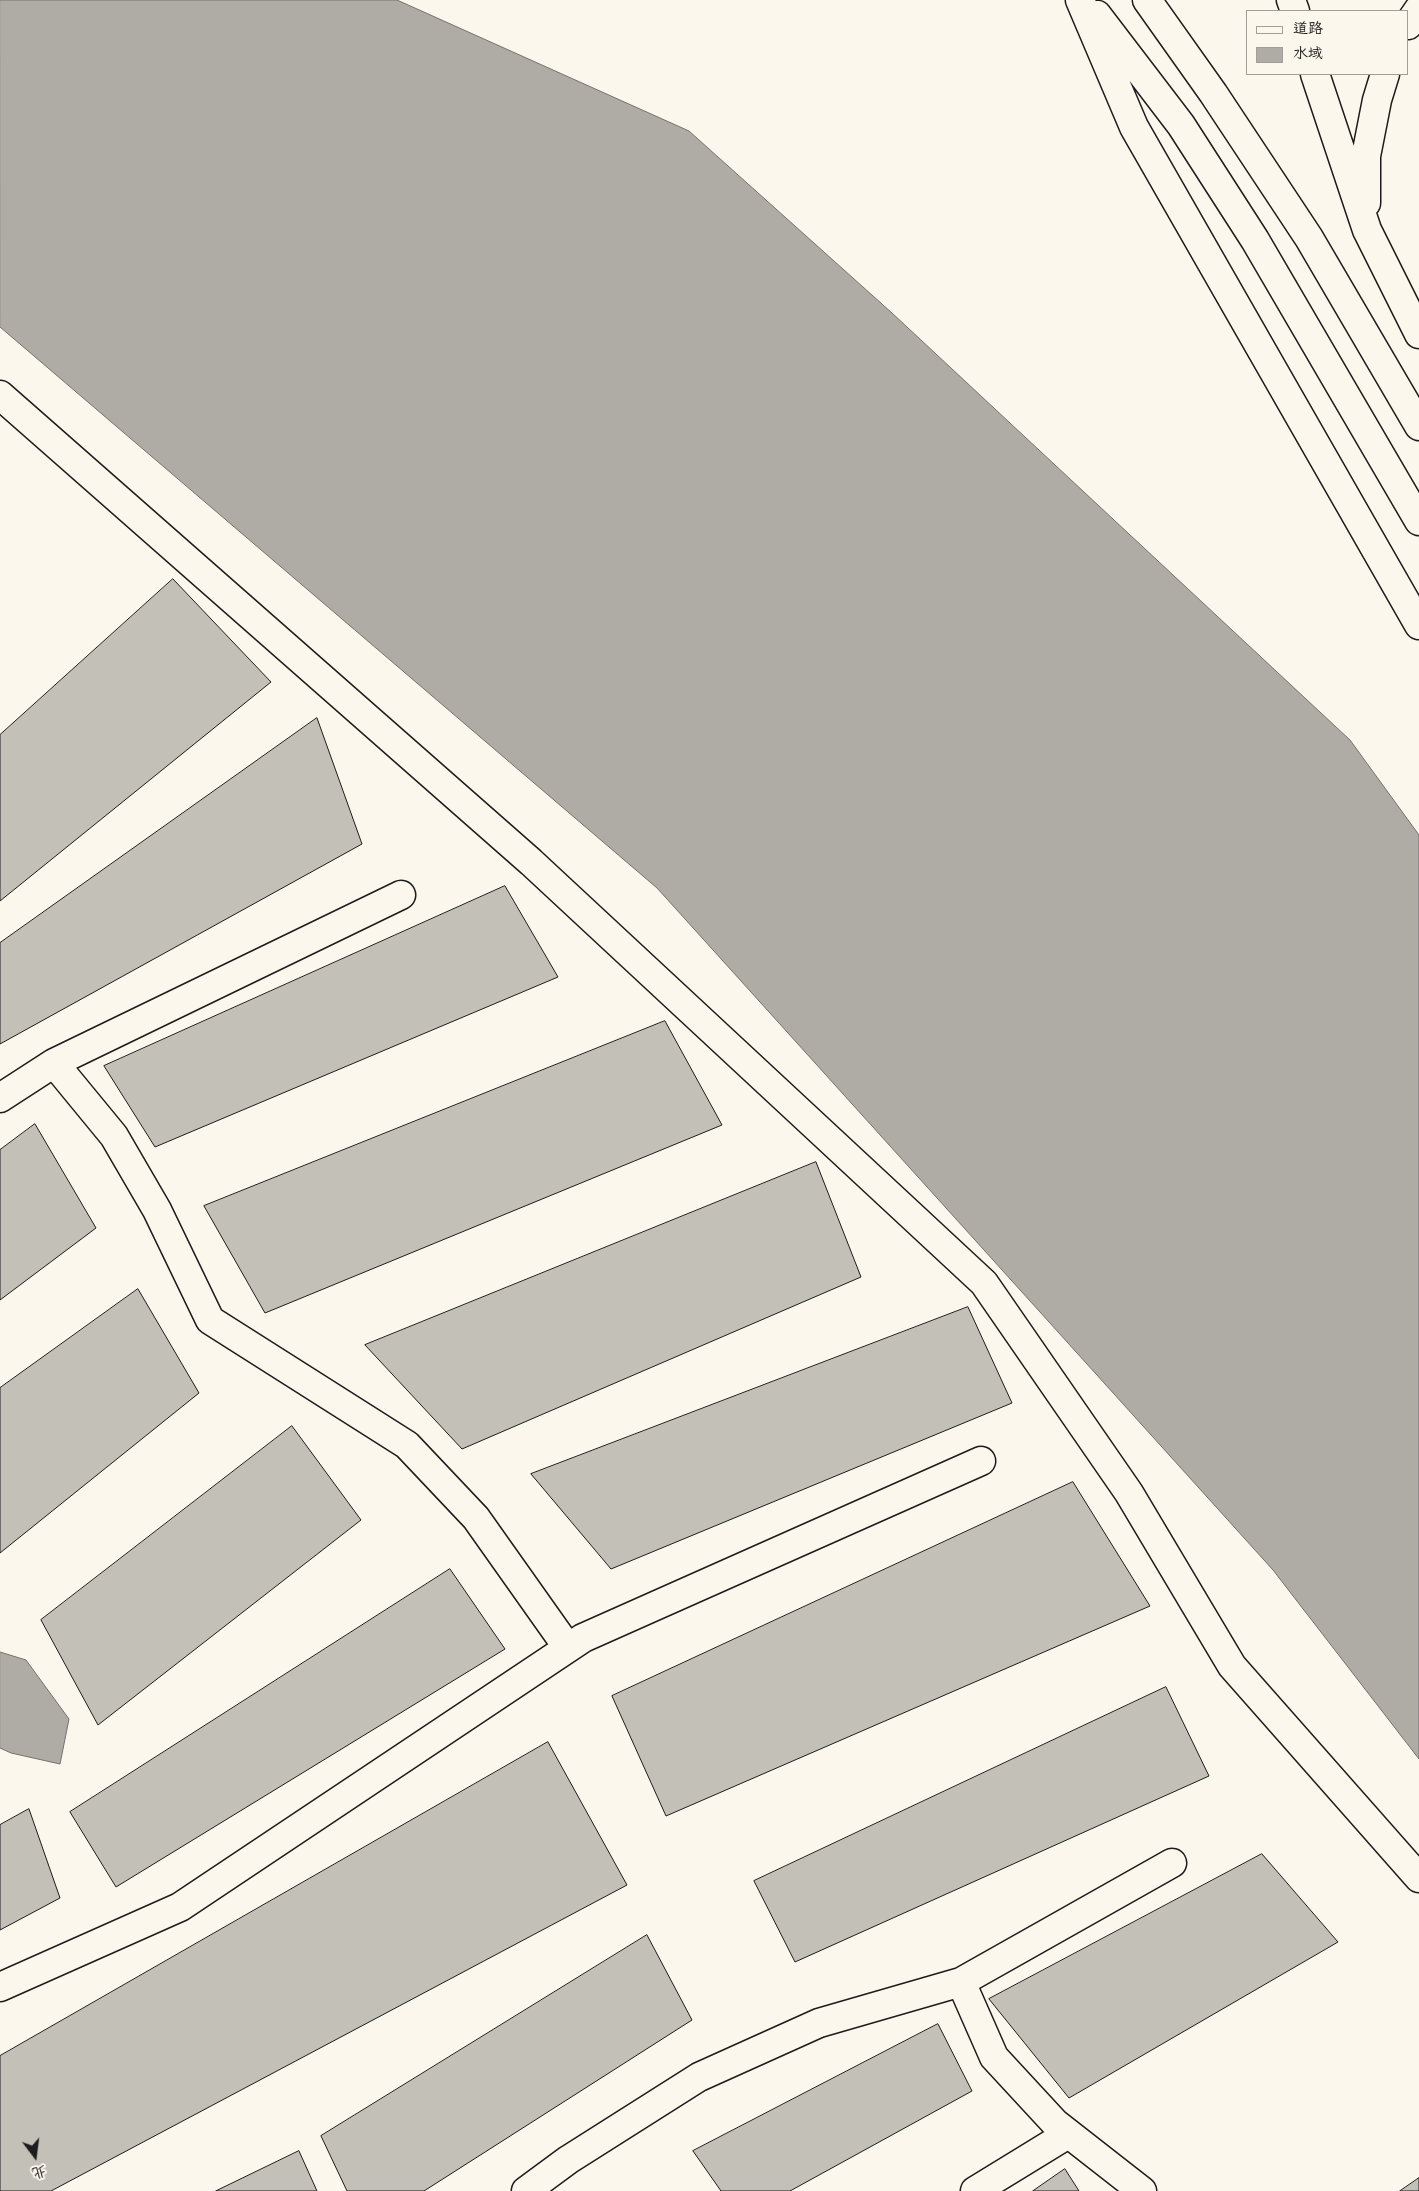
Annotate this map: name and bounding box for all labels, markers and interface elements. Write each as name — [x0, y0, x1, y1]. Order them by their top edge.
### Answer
legend — [1246, 10, 1409, 75]
text: 道路 — [1293, 19, 1323, 41]
text: 水域 — [1293, 44, 1323, 66]
north arrow — [10, 2131, 60, 2181]
text: 北 — [30, 2159, 48, 2182]

